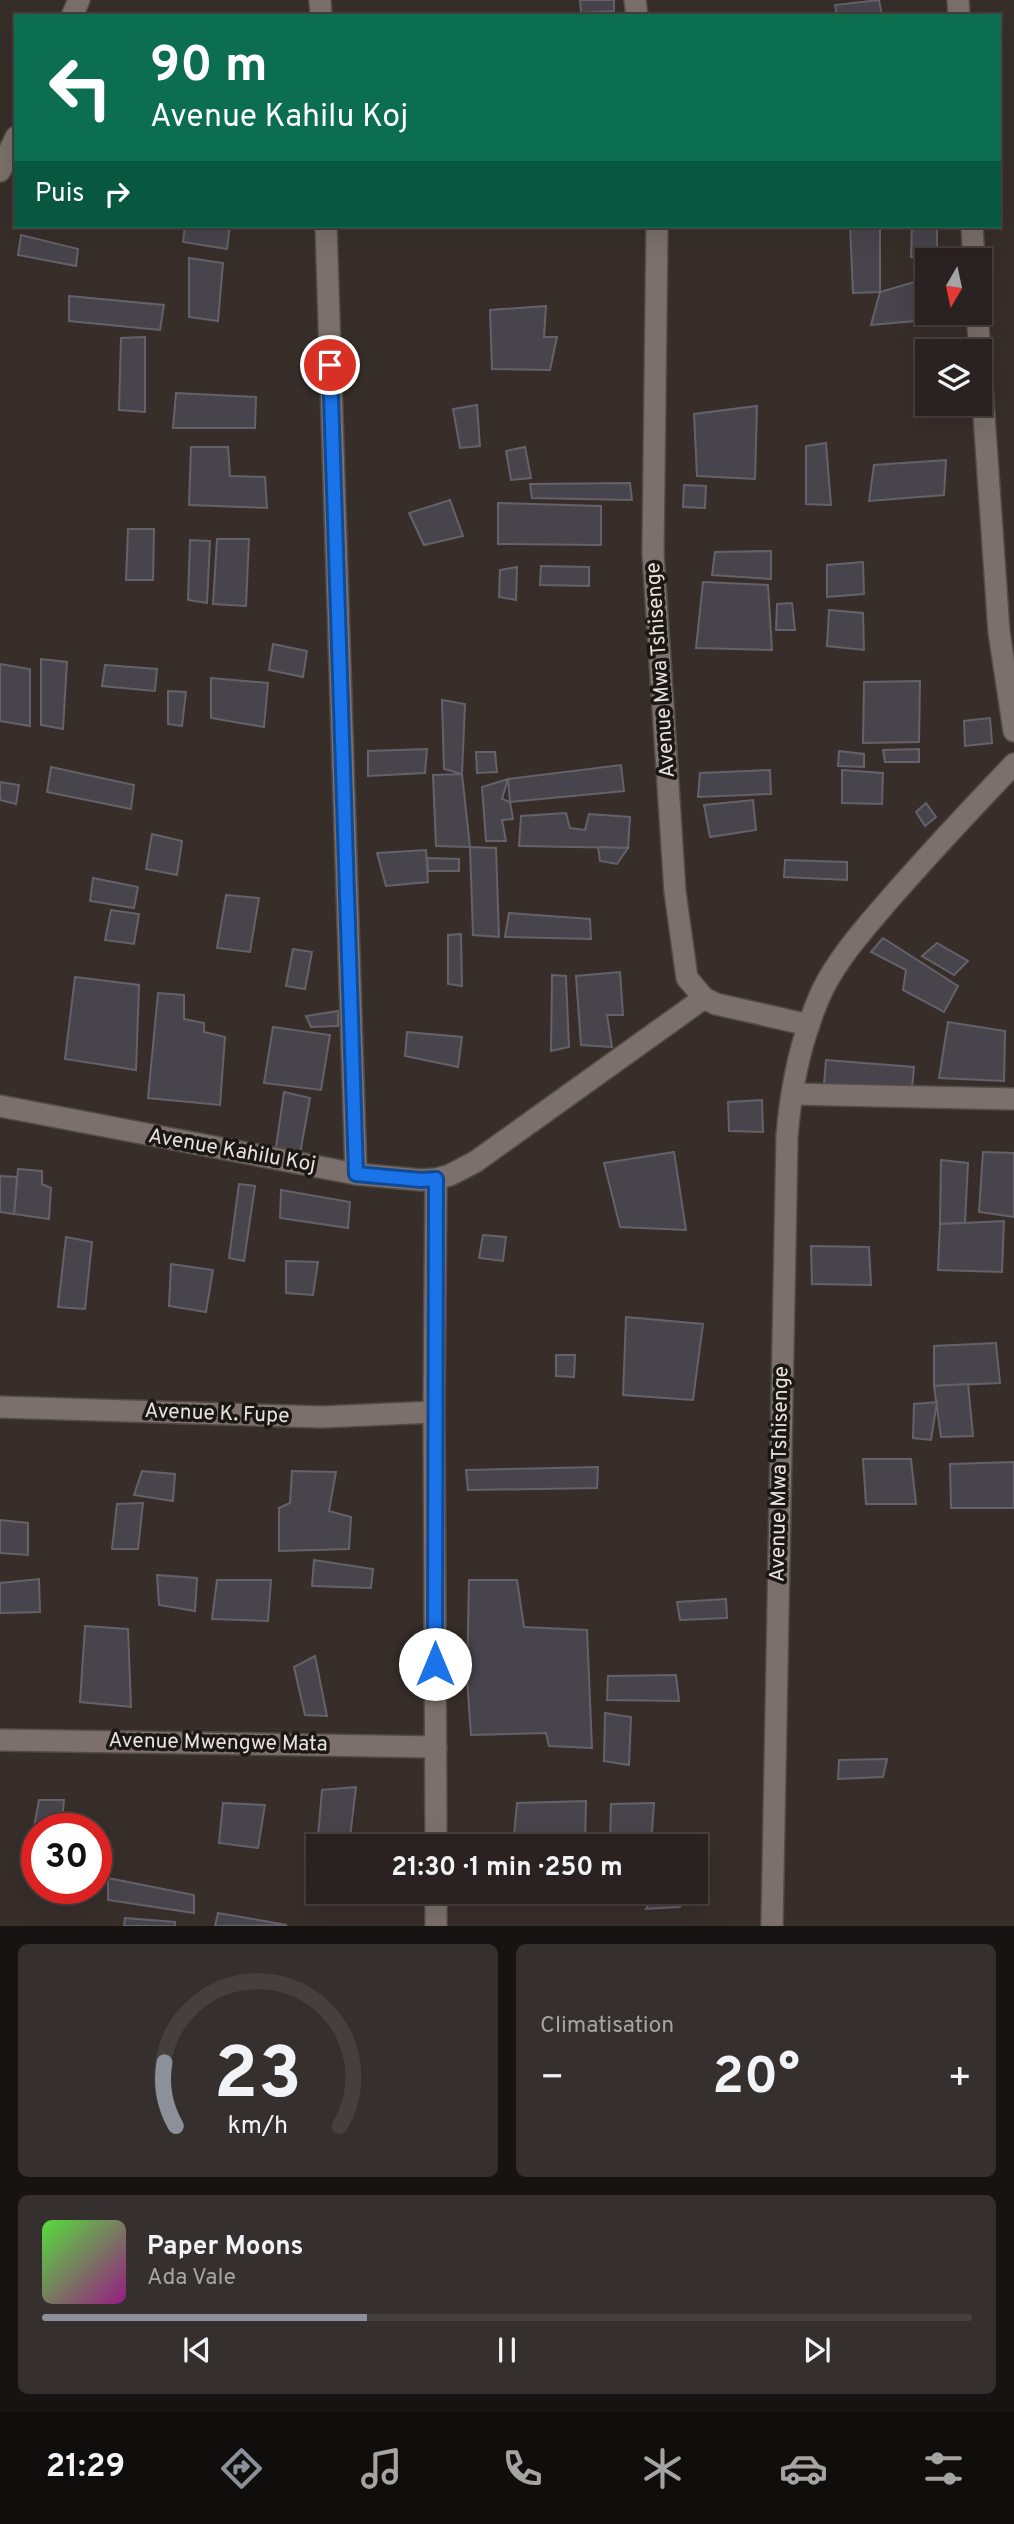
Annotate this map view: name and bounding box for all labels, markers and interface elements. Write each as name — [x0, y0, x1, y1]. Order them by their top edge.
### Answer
text: 90 m — [150, 37, 268, 99]
icon: left — [35, 42, 126, 133]
text: Avenue Kahilu Koj — [150, 98, 408, 138]
icon: right — [98, 175, 136, 213]
text: Puis — [35, 178, 84, 211]
north arrow — [915, 248, 992, 326]
map controls — [915, 248, 992, 416]
pin — [300, 335, 360, 395]
button: layers — [915, 339, 992, 416]
icon: arrive — [311, 346, 349, 384]
street label: Avenue Mwa Tshisenge — [640, 561, 682, 779]
street label: Avenue Kahilu Koj — [146, 1123, 318, 1179]
street label: Avenue Mwa Tshisenge — [765, 1366, 795, 1582]
street label: Avenue K. Fupe — [144, 1398, 290, 1430]
position arrow — [398, 1627, 472, 1701]
street label: Avenue Mwengwe Mata — [108, 1728, 328, 1758]
speed limit sign: 30 — [21, 1813, 112, 1904]
text: 21:30 · 1 min · 250 m — [391, 1852, 623, 1885]
text: Climatisation — [540, 2012, 674, 2041]
text: 23 — [214, 2033, 302, 2125]
text: 20° — [712, 2046, 800, 2112]
text: − — [540, 2055, 565, 2104]
text: + — [947, 2055, 972, 2104]
text: km/h — [228, 2111, 288, 2143]
text: Paper Moons — [147, 2231, 303, 2264]
text: Ada Vale — [147, 2264, 236, 2293]
icon: previous — [178, 2331, 216, 2369]
icon: pause — [488, 2331, 526, 2369]
icon: next — [798, 2331, 836, 2369]
icon: directions — [217, 2444, 266, 2493]
icon: music — [357, 2444, 406, 2493]
icon: phone — [498, 2444, 547, 2493]
icon: climate — [638, 2444, 687, 2493]
icon: car — [779, 2444, 828, 2493]
icon: filters — [919, 2444, 968, 2493]
text: 21:29 — [46, 2448, 125, 2488]

